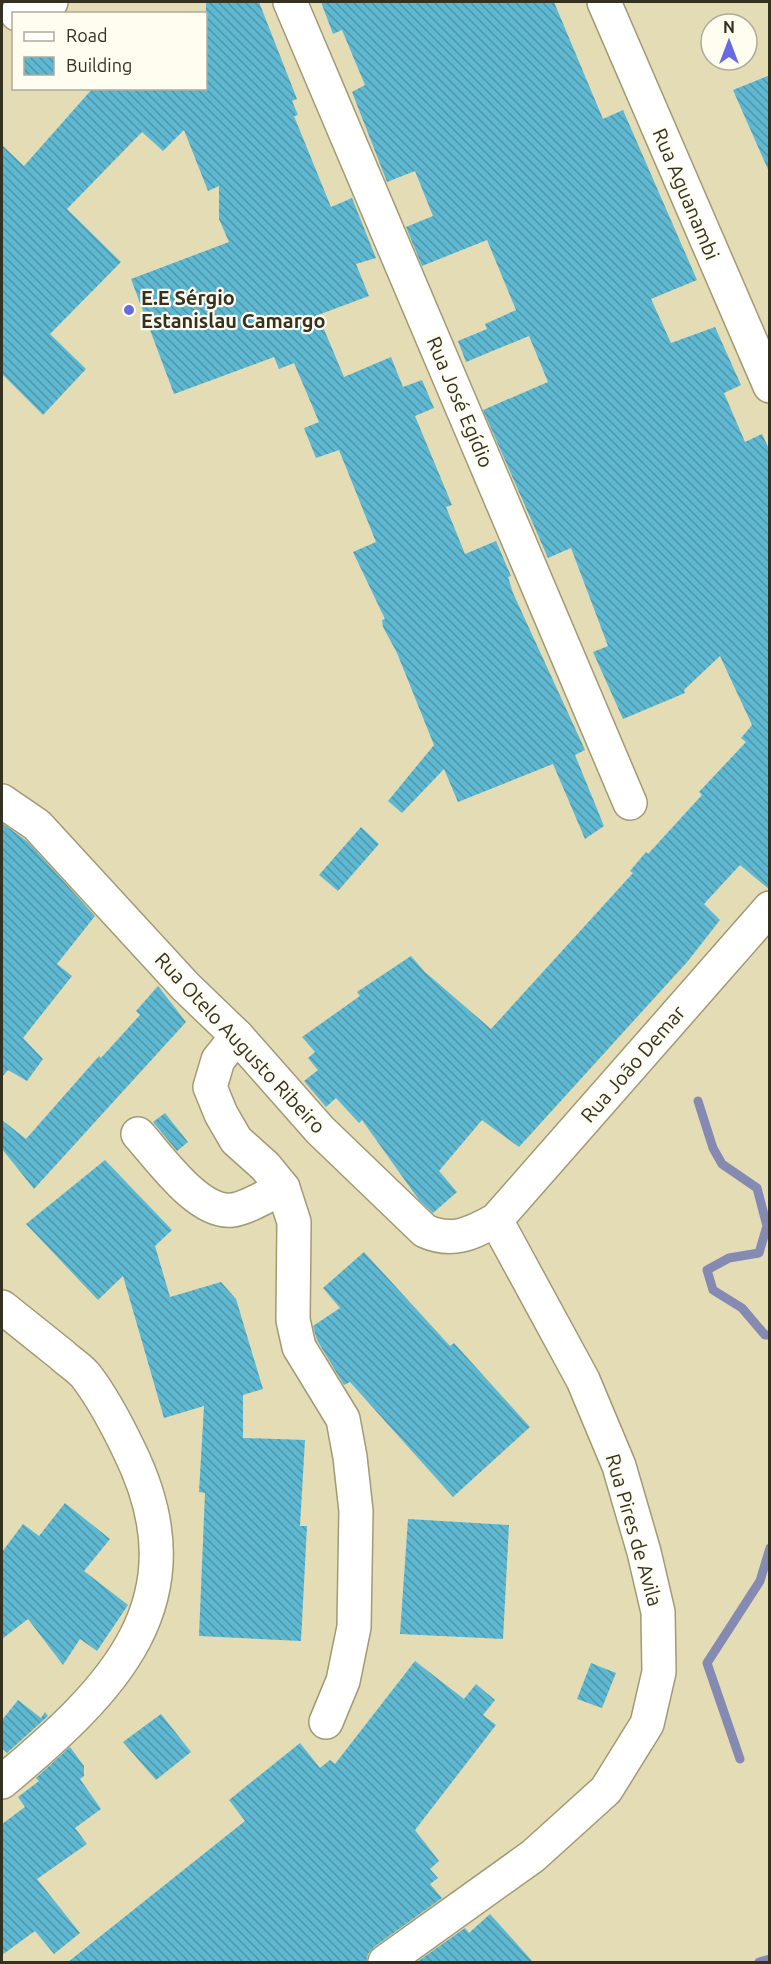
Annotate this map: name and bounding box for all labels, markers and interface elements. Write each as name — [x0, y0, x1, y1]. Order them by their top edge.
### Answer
legend — [12, 12, 207, 90]
north arrow — [699, 12, 759, 72]
text: N — [723, 18, 735, 36]
text: Road — [66, 25, 108, 45]
text: Building — [66, 55, 132, 75]
street label: Rua Aguanambi — [648, 125, 724, 263]
place label: E.E Sérgio Estanislau Camargo — [141, 286, 326, 332]
marker: E.E Sérgio Estanislau Camargo — [122, 303, 136, 317]
street label: Rua José Egídio — [422, 333, 498, 471]
street label: Rua Otelo Augusto Ribeiro — [150, 947, 330, 1138]
street label: Rua João Demar — [576, 1000, 690, 1127]
street label: Rua Pires de Avila — [602, 1451, 667, 1609]

